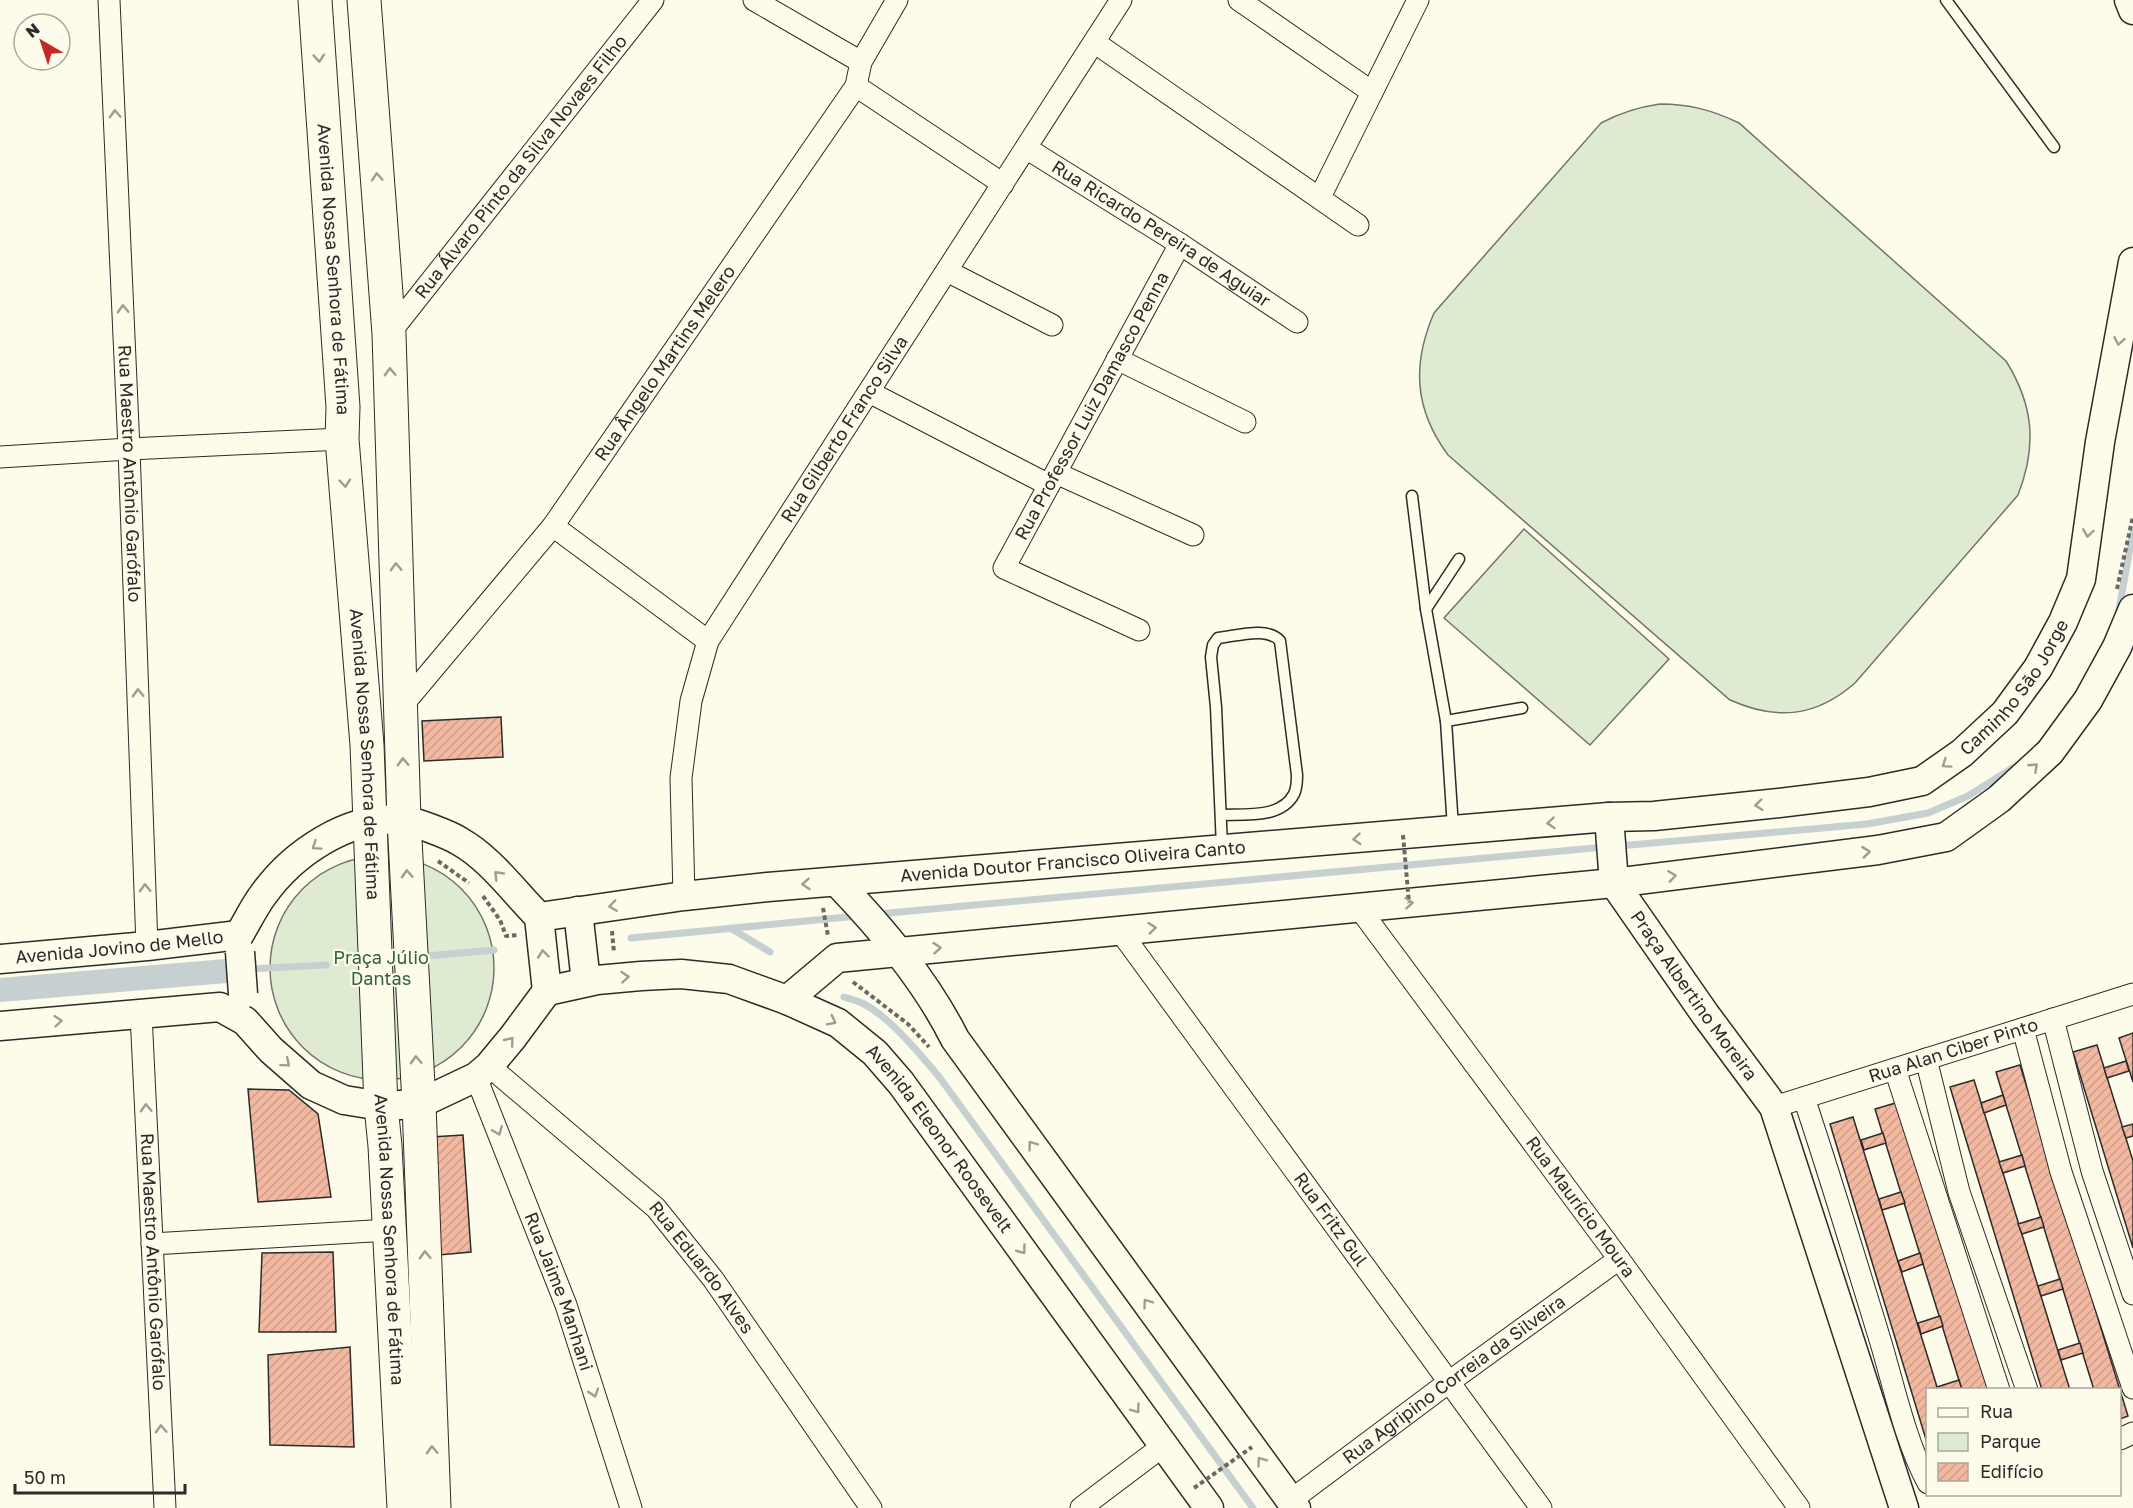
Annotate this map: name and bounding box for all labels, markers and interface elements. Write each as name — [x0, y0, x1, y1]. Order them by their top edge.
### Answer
north arrow — [12, 12, 72, 72]
text: N — [22, 19, 44, 42]
street label: Rua Álvaro Pinto da Silva Novaes Filho — [409, 30, 631, 302]
one-way arrow — [312, 54, 325, 63]
one-way arrow — [108, 110, 121, 119]
street label: Avenida Nossa Senhora de Fátima — [314, 123, 355, 415]
street label: Rua Ricardo Pereira de Aguiar — [1048, 155, 1275, 311]
one-way arrow — [371, 173, 384, 182]
street label: Rua Ângelo Martins Melero — [589, 261, 739, 465]
street label: Rua Professor Luiz Damasco Penna — [1009, 267, 1173, 544]
one-way arrow — [117, 305, 129, 314]
street label: Rua Gilberto Franco Silva — [775, 331, 912, 526]
one-way arrow — [2113, 335, 2126, 345]
street label: Rua Maestro Antônio Garófalo — [114, 344, 147, 603]
one-way arrow — [384, 367, 396, 376]
one-way arrow — [339, 479, 352, 488]
one-way arrow — [2082, 528, 2094, 538]
one-way arrow — [390, 562, 403, 571]
street label: Avenida Nossa Senhora de Fátima — [346, 607, 385, 900]
street label: Caminho São Jorge — [1955, 615, 2072, 759]
one-way arrow — [132, 688, 144, 697]
one-way arrow — [396, 757, 409, 766]
one-way arrow — [1942, 757, 1953, 768]
one-way arrow — [2027, 763, 2038, 774]
one-way arrow — [1754, 798, 1763, 811]
one-way arrow — [1546, 816, 1555, 829]
one-way arrow — [1352, 832, 1361, 845]
street label: Avenida Doutor Francisco Oliveira Canto — [899, 835, 1246, 886]
one-way arrow — [312, 839, 323, 850]
one-way arrow — [1861, 846, 1870, 858]
one-way arrow — [400, 869, 413, 878]
one-way arrow — [495, 871, 506, 882]
one-way arrow — [1667, 871, 1677, 883]
one-way arrow — [802, 877, 811, 890]
one-way arrow — [139, 883, 152, 892]
one-way arrow — [1404, 897, 1414, 910]
one-way arrow — [608, 900, 617, 912]
street label: Praça Albertino Moreira — [1626, 906, 1762, 1084]
one-way arrow — [1148, 922, 1157, 935]
street label: Avenida Jovino de Mello — [15, 925, 224, 968]
one-way arrow — [933, 942, 942, 955]
park label: Praça Júlio Dantas — [333, 946, 429, 989]
one-way arrow — [537, 949, 550, 959]
one-way arrow — [620, 971, 629, 984]
street label: Rua Alan Ciber Pinto — [1866, 1013, 2040, 1087]
one-way arrow — [826, 1014, 836, 1025]
one-way arrow — [54, 1015, 63, 1028]
one-way arrow — [502, 1037, 513, 1048]
street label: Avenida Eleonor Roosevelt — [862, 1039, 1018, 1237]
one-way arrow — [410, 1055, 423, 1064]
one-way arrow — [279, 1056, 290, 1067]
street label: Avenida Nossa Senhora de Fátima — [371, 1093, 410, 1386]
one-way arrow — [139, 1103, 152, 1112]
one-way arrow — [491, 1125, 503, 1136]
street label: Rua Maurício Moura — [1522, 1131, 1641, 1281]
street label: Rua Maestro Antônio Garófalo — [137, 1132, 171, 1391]
one-way arrow — [1029, 1140, 1040, 1151]
street label: Rua Fritz Gul — [1290, 1168, 1373, 1270]
street label: Rua Eduardo Alves — [645, 1196, 759, 1337]
street label: Rua Jaime Manhani — [520, 1209, 598, 1373]
one-way arrow — [1015, 1244, 1026, 1255]
one-way arrow — [418, 1250, 431, 1259]
street label: Rua Agripino Correia da Silveira — [1338, 1290, 1569, 1468]
one-way arrow — [1143, 1298, 1154, 1309]
one-way arrow — [587, 1387, 599, 1398]
legend — [1926, 1388, 2121, 1496]
text: Rua — [1980, 1400, 2013, 1422]
one-way arrow — [1129, 1402, 1140, 1413]
one-way arrow — [155, 1424, 168, 1433]
text: Parque — [1980, 1430, 2041, 1452]
one-way arrow — [426, 1445, 439, 1454]
one-way arrow — [1258, 1456, 1269, 1467]
scale bar — [15, 1457, 184, 1495]
text: Edifício — [1980, 1460, 2044, 1482]
text: 50 m — [24, 1466, 66, 1488]

